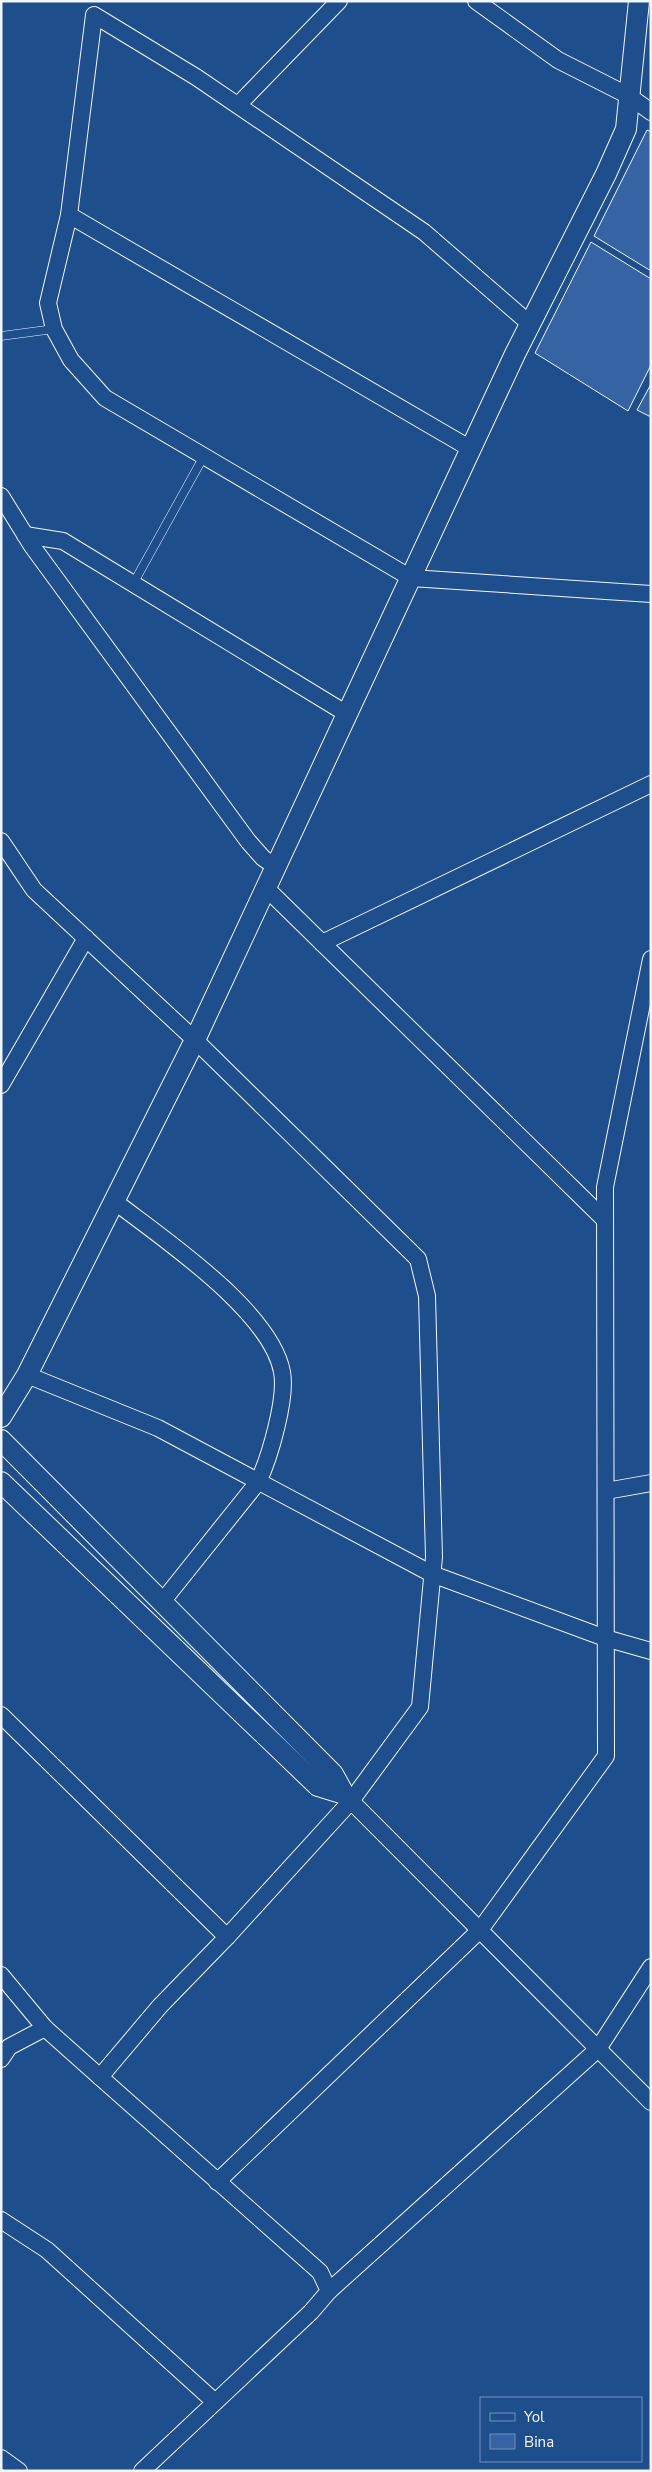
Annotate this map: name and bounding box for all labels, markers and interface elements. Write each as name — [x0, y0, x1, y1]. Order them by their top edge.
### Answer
legend — [480, 2397, 642, 2462]
text: Yol — [523, 2407, 545, 2427]
text: Bina — [524, 2432, 554, 2452]

